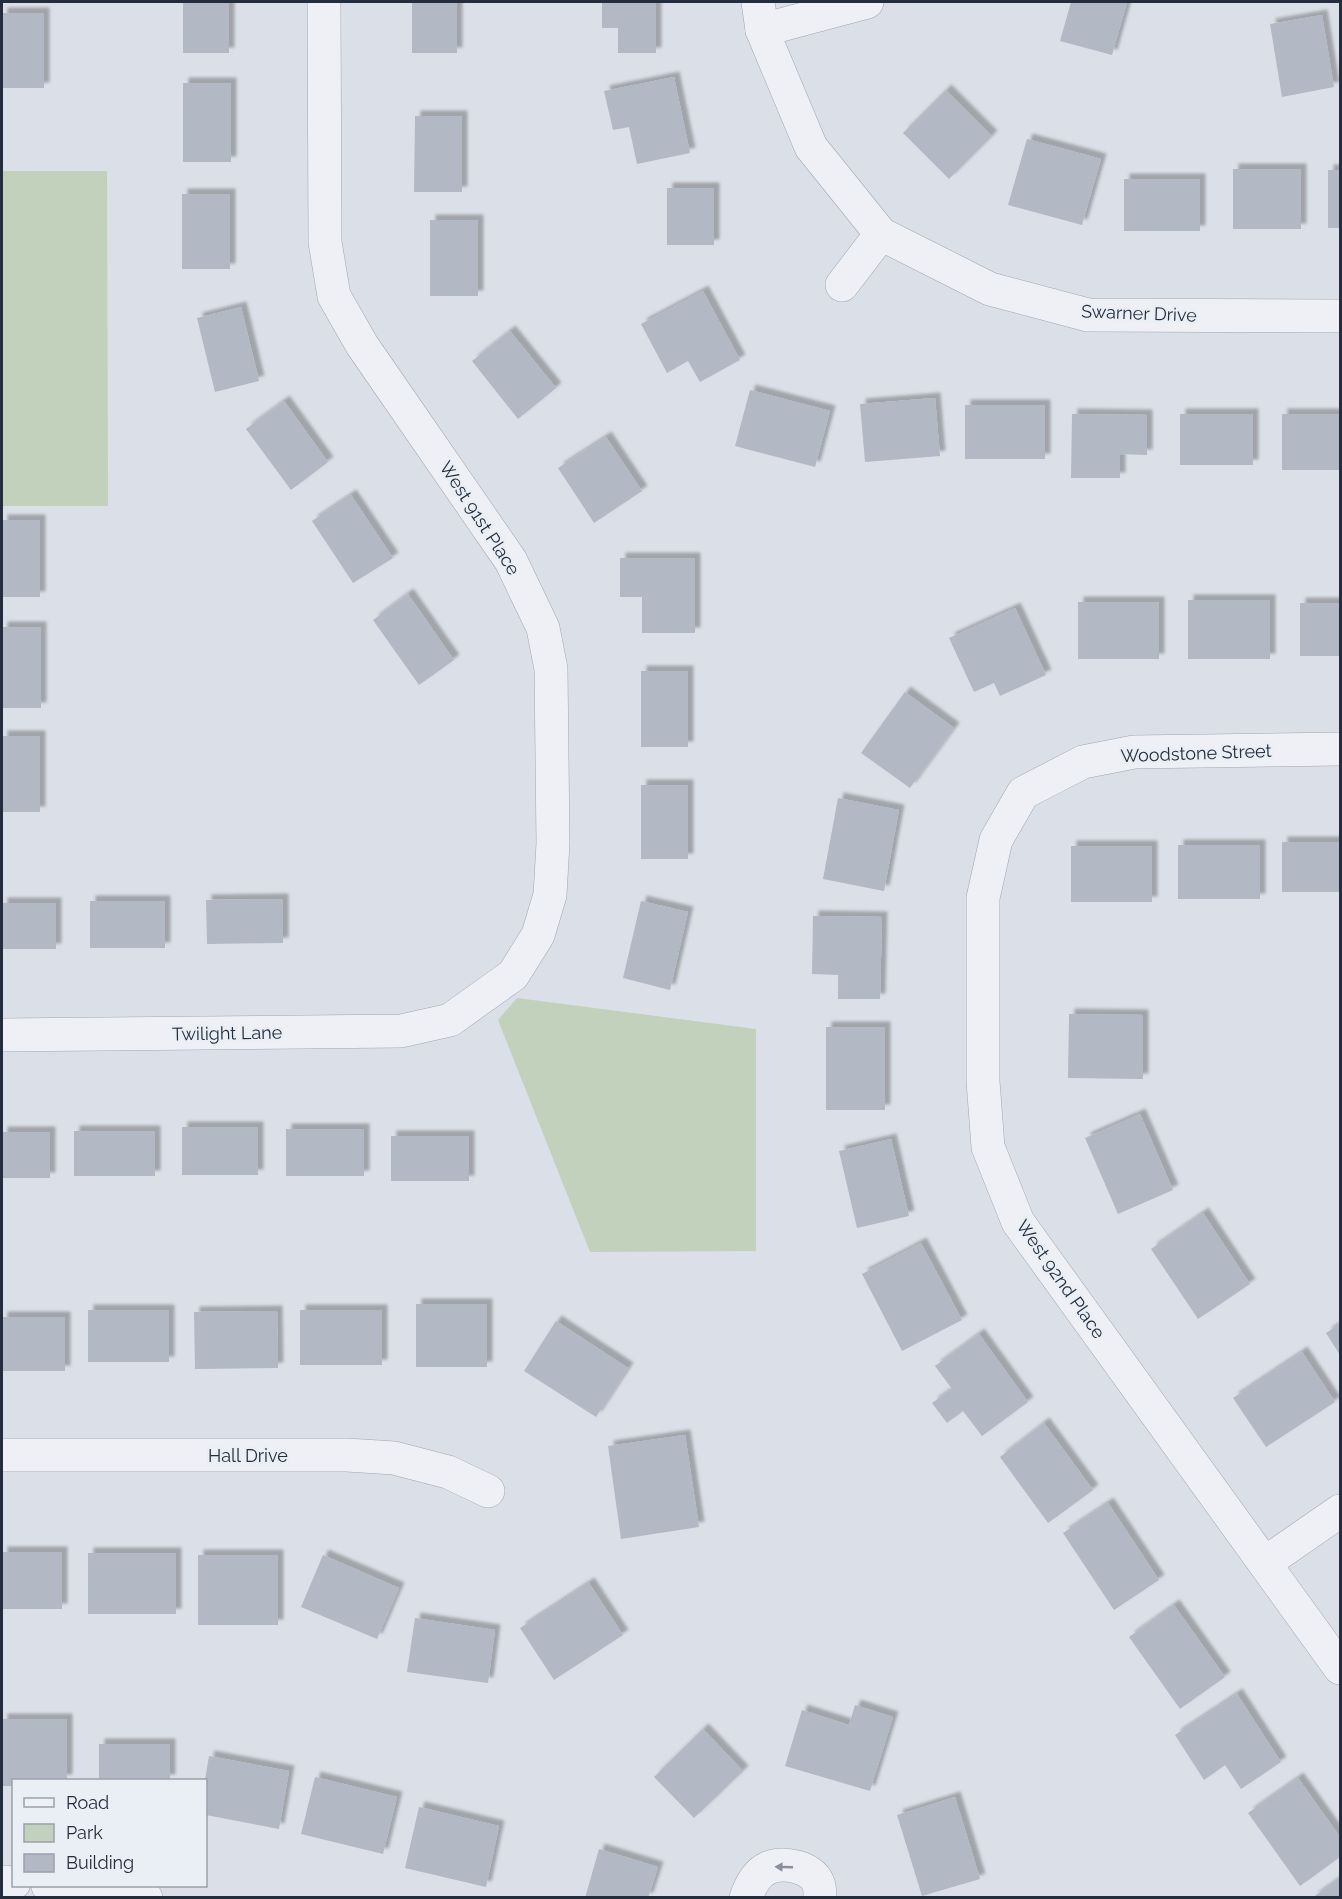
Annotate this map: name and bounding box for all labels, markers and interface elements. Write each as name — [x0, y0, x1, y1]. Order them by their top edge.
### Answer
street label: Swarner Drive — [1081, 300, 1198, 326]
street label: West 91st Place — [435, 457, 525, 579]
street label: Woodstone Street — [1120, 740, 1272, 766]
street label: Twilight Lane — [172, 1022, 283, 1044]
street label: West 92nd Place — [1012, 1216, 1110, 1343]
street label: Hall Drive — [208, 1445, 288, 1466]
legend — [12, 1779, 207, 1887]
text: Road — [66, 1792, 109, 1813]
text: Park — [66, 1822, 103, 1843]
text: Building — [66, 1852, 134, 1873]
one-way arrow — [775, 1862, 794, 1871]

